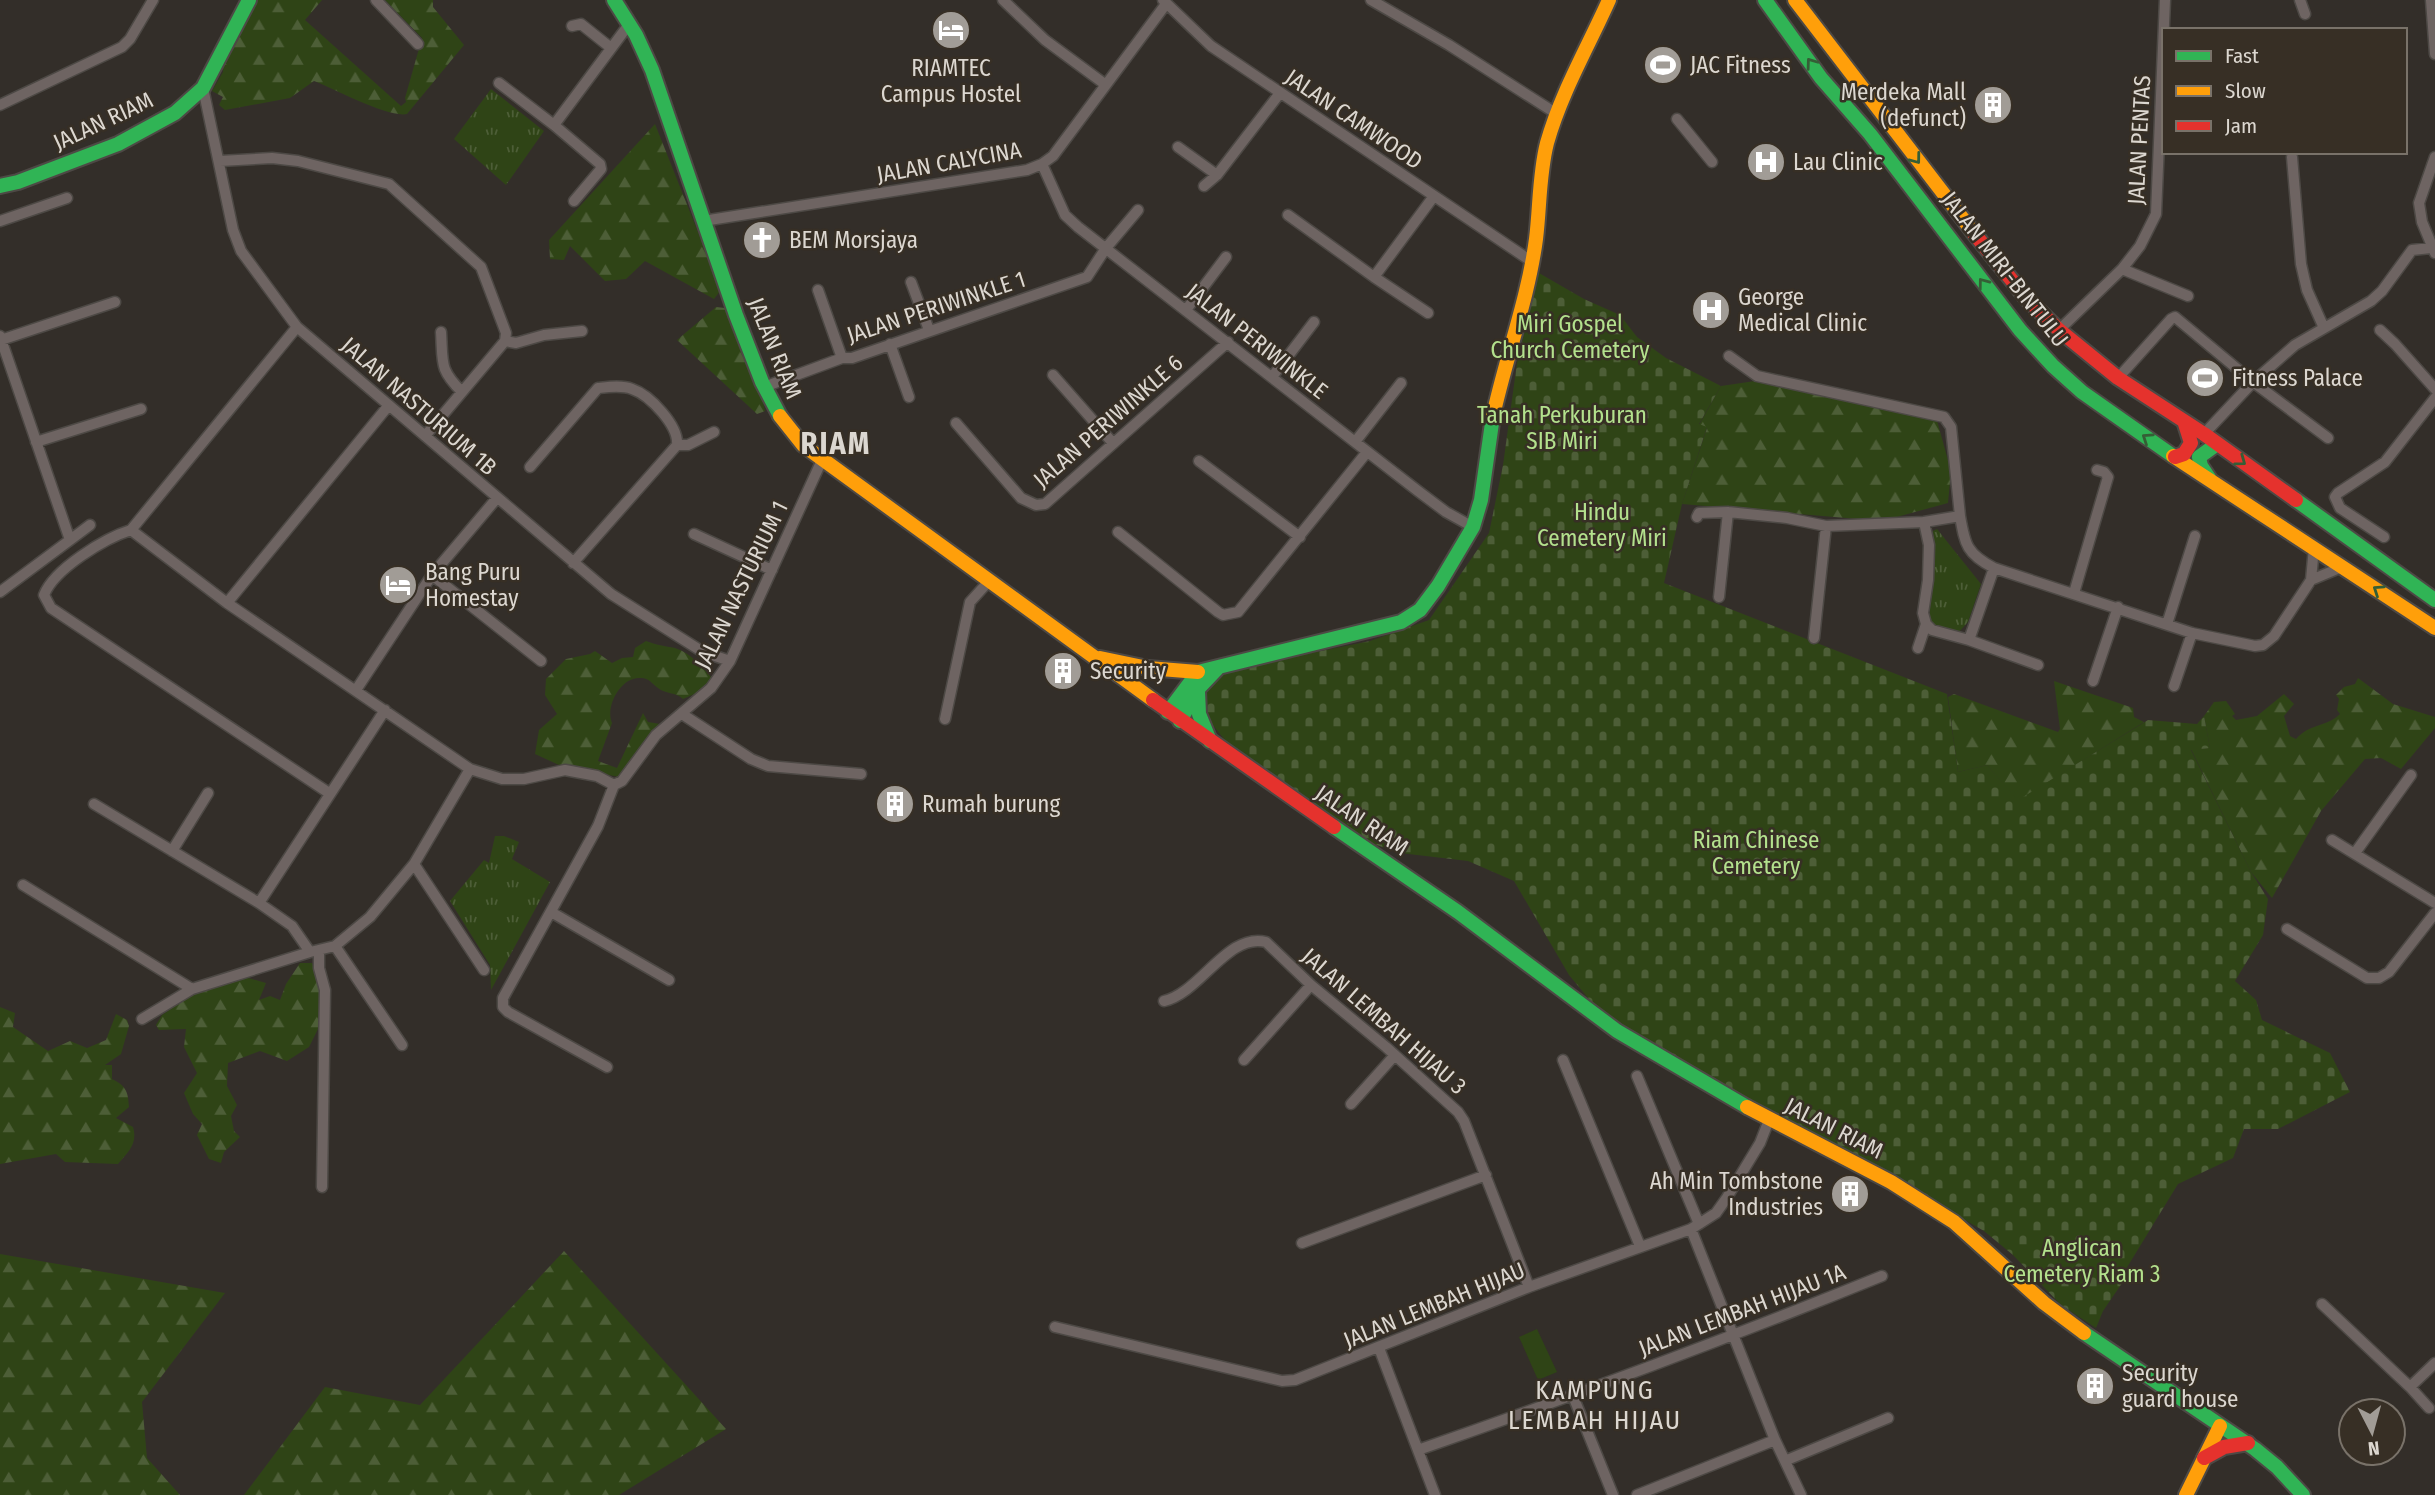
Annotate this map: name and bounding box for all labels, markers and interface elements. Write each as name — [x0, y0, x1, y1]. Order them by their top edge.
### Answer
hotel icon: RIAMTEC Campus Hostel — [930, 9, 972, 51]
legend — [2162, 28, 2407, 154]
text: Fast — [2225, 43, 2259, 69]
sports icon: JAC Fitness — [1642, 44, 1684, 86]
place label: JAC Fitness — [1690, 51, 1791, 79]
place label: RIAMTEC Campus Hostel — [881, 54, 1021, 108]
one-way arrow — [1807, 58, 1819, 71]
street label: JALAN CAMWOOD — [1280, 63, 1428, 175]
street label: JALAN PENTAS — [2122, 74, 2156, 206]
place label: Merdeka Mall (defunct) — [1841, 78, 1966, 132]
text: Slow — [2225, 78, 2266, 104]
building icon: Merdeka Mall (defunct) — [1972, 84, 2014, 126]
street label: JALAN RIAM — [49, 86, 157, 156]
text: Jam — [2225, 113, 2257, 139]
street label: JALAN CALYCINA — [874, 135, 1024, 189]
hospital icon: Lau Clinic — [1745, 141, 1787, 183]
place label: Lau Clinic — [1793, 148, 1883, 176]
one-way arrow — [1908, 151, 1920, 164]
street label: JALAN MIRI-BINTULU — [1936, 186, 2074, 352]
church icon: BEM Morsjaya — [741, 219, 783, 261]
place label: BEM Morsjaya — [789, 226, 918, 254]
street label: JALAN PERIWINKLE 1 — [843, 265, 1029, 349]
street label: JALAN PERIWINKLE — [1181, 277, 1333, 405]
one-way arrow — [1979, 278, 1992, 290]
place label: George Medical Clinic — [1738, 283, 1867, 337]
hospital icon: George Medical Clinic — [1690, 289, 1732, 331]
street label: JALAN RIAM — [742, 293, 808, 403]
park label: Miri Gospel Church Cemetery — [1491, 310, 1650, 364]
street label: JALAN NASTURIUM 1B — [336, 331, 502, 481]
street label: JALAN PERIWINKLE 6 — [1028, 349, 1188, 493]
sports icon: Fitness Palace — [2184, 357, 2226, 399]
place label: Fitness Palace — [2232, 364, 2363, 392]
park label: Tanah Perkuburan SIB Miri — [1477, 401, 1647, 455]
district label: RIAM — [801, 426, 871, 462]
one-way arrow — [2142, 434, 2155, 446]
one-way arrow — [2233, 453, 2246, 465]
street label: JALAN NASTURIUM 1 — [688, 496, 794, 674]
park label: Hindu Cemetery Miri — [1537, 498, 1667, 552]
place label: Bang Puru Homestay — [425, 558, 521, 612]
hotel icon: Bang Puru Homestay — [377, 564, 419, 606]
one-way arrow — [2373, 586, 2386, 598]
building icon: Security — [1042, 650, 1084, 692]
place label: Security — [1090, 657, 1167, 685]
street label: JALAN RIAM — [1310, 778, 1414, 862]
building icon: Rumah burung — [874, 783, 916, 825]
place label: Rumah burung — [922, 790, 1060, 818]
park label: Riam Chinese Cemetery — [1693, 826, 1819, 880]
street label: JALAN LEMBAH HIJAU 3 — [1296, 942, 1472, 1100]
street label: JALAN RIAM — [1780, 1091, 1888, 1165]
place label: Ah Min Tombstone Industries — [1650, 1167, 1823, 1221]
building icon: Ah Min Tombstone Industries — [1829, 1173, 1871, 1215]
park label: Anglican Cemetery Riam 3 — [2004, 1234, 2160, 1288]
street label: JALAN LEMBAH HIJAU — [1339, 1256, 1529, 1354]
street label: JALAN LEMBAH HIJAU 1A — [1635, 1258, 1849, 1362]
place label: Security guard house — [2122, 1359, 2238, 1413]
building icon: Security guard house — [2074, 1365, 2116, 1407]
district label: KAMPUNG LEMBAH HIJAU — [1508, 1375, 1682, 1436]
north arrow — [2337, 1397, 2407, 1467]
text: N — [2367, 1436, 2381, 1460]

